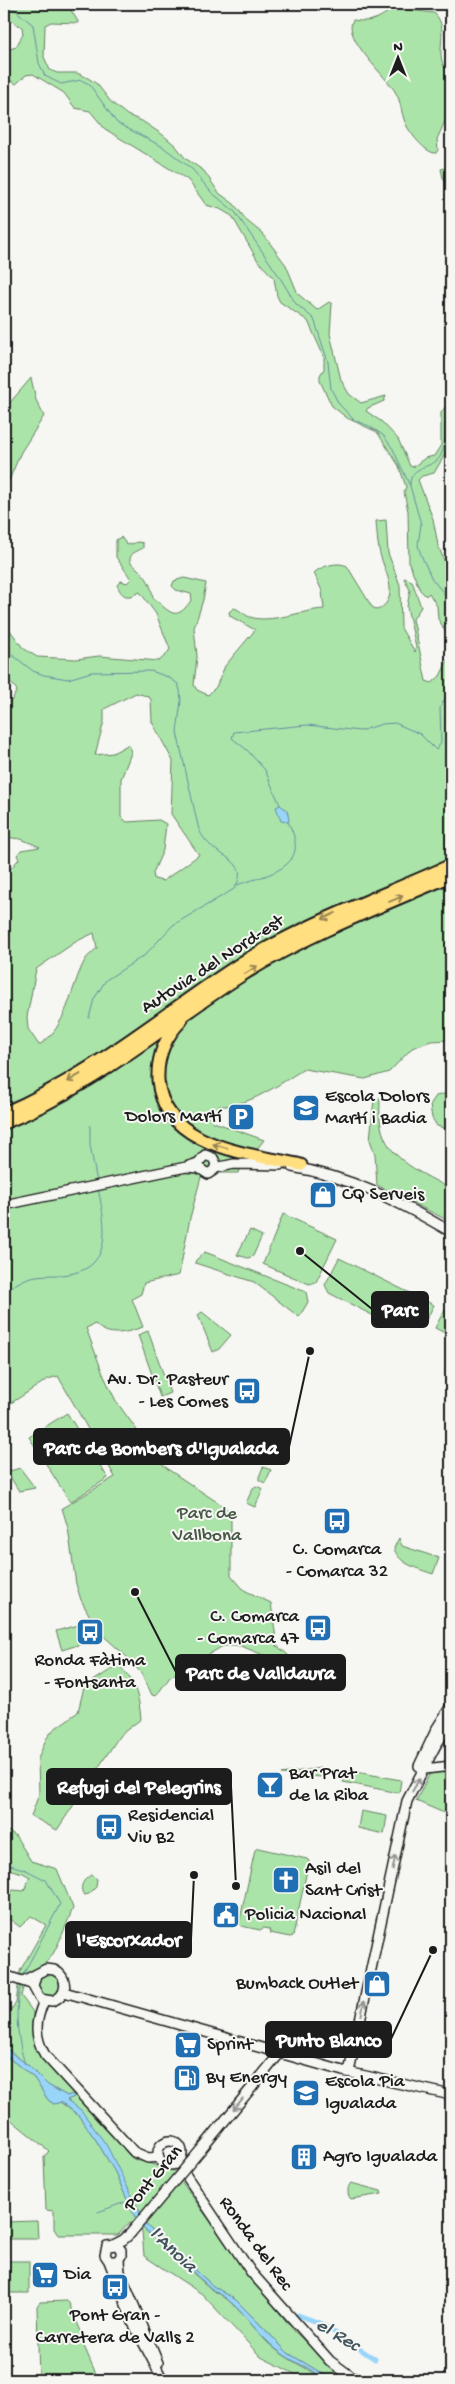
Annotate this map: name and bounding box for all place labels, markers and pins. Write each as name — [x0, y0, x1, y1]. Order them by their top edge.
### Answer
place label: Escola Dolors Martí i Badia — [325, 1086, 430, 1131]
school or university icon: Escola Dolors Martí i Badia — [291, 1093, 321, 1123]
parking icon: Dolors Martí — [226, 1102, 256, 1132]
place label: Dolors Martí — [123, 1106, 223, 1129]
shop icon: CQ Serveis — [308, 1180, 338, 1210]
place label: CQ Serveis — [342, 1184, 425, 1207]
callout: Parc — [372, 1292, 428, 1327]
place label: Av. Dr. Pasteur - Les Comes — [107, 1369, 230, 1414]
bus stop icon: Av. Dr. Pasteur - Les Comes — [232, 1376, 262, 1406]
callout: Parc de Bombers d'Igualada — [34, 1429, 289, 1464]
bus stop icon: C. Comarca - Comarca 32 — [322, 1506, 352, 1536]
place label: C. Comarca - Comarca 32 — [286, 1539, 388, 1584]
place label: C. Comarca - Comarca 47 — [197, 1606, 300, 1651]
bus stop icon: C. Comarca - Comarca 47 — [303, 1613, 333, 1643]
bus stop icon: Ronda Fàtima - Fontsanta — [75, 1617, 105, 1647]
place label: Ronda Fàtima - Fontsanta — [34, 1650, 147, 1695]
callout: Parc de Valldaura — [176, 1655, 345, 1690]
place label: Bar Prat de la Riba — [288, 1763, 370, 1808]
callout: Refugi del Pelegrins — [47, 1769, 231, 1804]
bar icon: Bar Prat de la Riba — [255, 1770, 285, 1800]
place label: Residencial Viu B2 — [127, 1805, 214, 1850]
bus stop icon: Residencial Viu B2 — [94, 1812, 124, 1842]
place label: Asil del Sant Crist — [305, 1858, 384, 1903]
church icon: Asil del Sant Crist — [271, 1865, 301, 1895]
public building icon: Policia Nacional — [211, 1900, 241, 1930]
place label: Policia Nacional — [244, 1904, 366, 1927]
callout: l'Escorxador — [66, 1922, 191, 1957]
shop icon: Bumback Outlet — [362, 1969, 392, 1999]
place label: Bumback Outlet — [235, 1973, 360, 1996]
callout: Punto Blanco — [266, 2022, 391, 2057]
supermarket icon: Sprint — [173, 2030, 203, 2060]
place label: Sprint — [207, 2034, 255, 2057]
fuel station icon: By Energy — [172, 2063, 202, 2093]
place label: By Energy — [205, 2067, 288, 2090]
place label: Escola Pia Igualada — [325, 2071, 406, 2116]
school or university icon: Escola Pia Igualada — [291, 2078, 321, 2108]
building icon: Agro Igualada — [289, 2142, 319, 2172]
place label: Agro Igualada — [323, 2146, 439, 2169]
supermarket icon: Dia — [30, 2260, 60, 2290]
place label: Dia — [62, 2264, 93, 2287]
bus stop icon: Pont Gran - Carretera de Valls 2 — [100, 2272, 130, 2302]
place label: Pont Gran - Carretera de Valls 2 — [35, 2305, 195, 2350]

